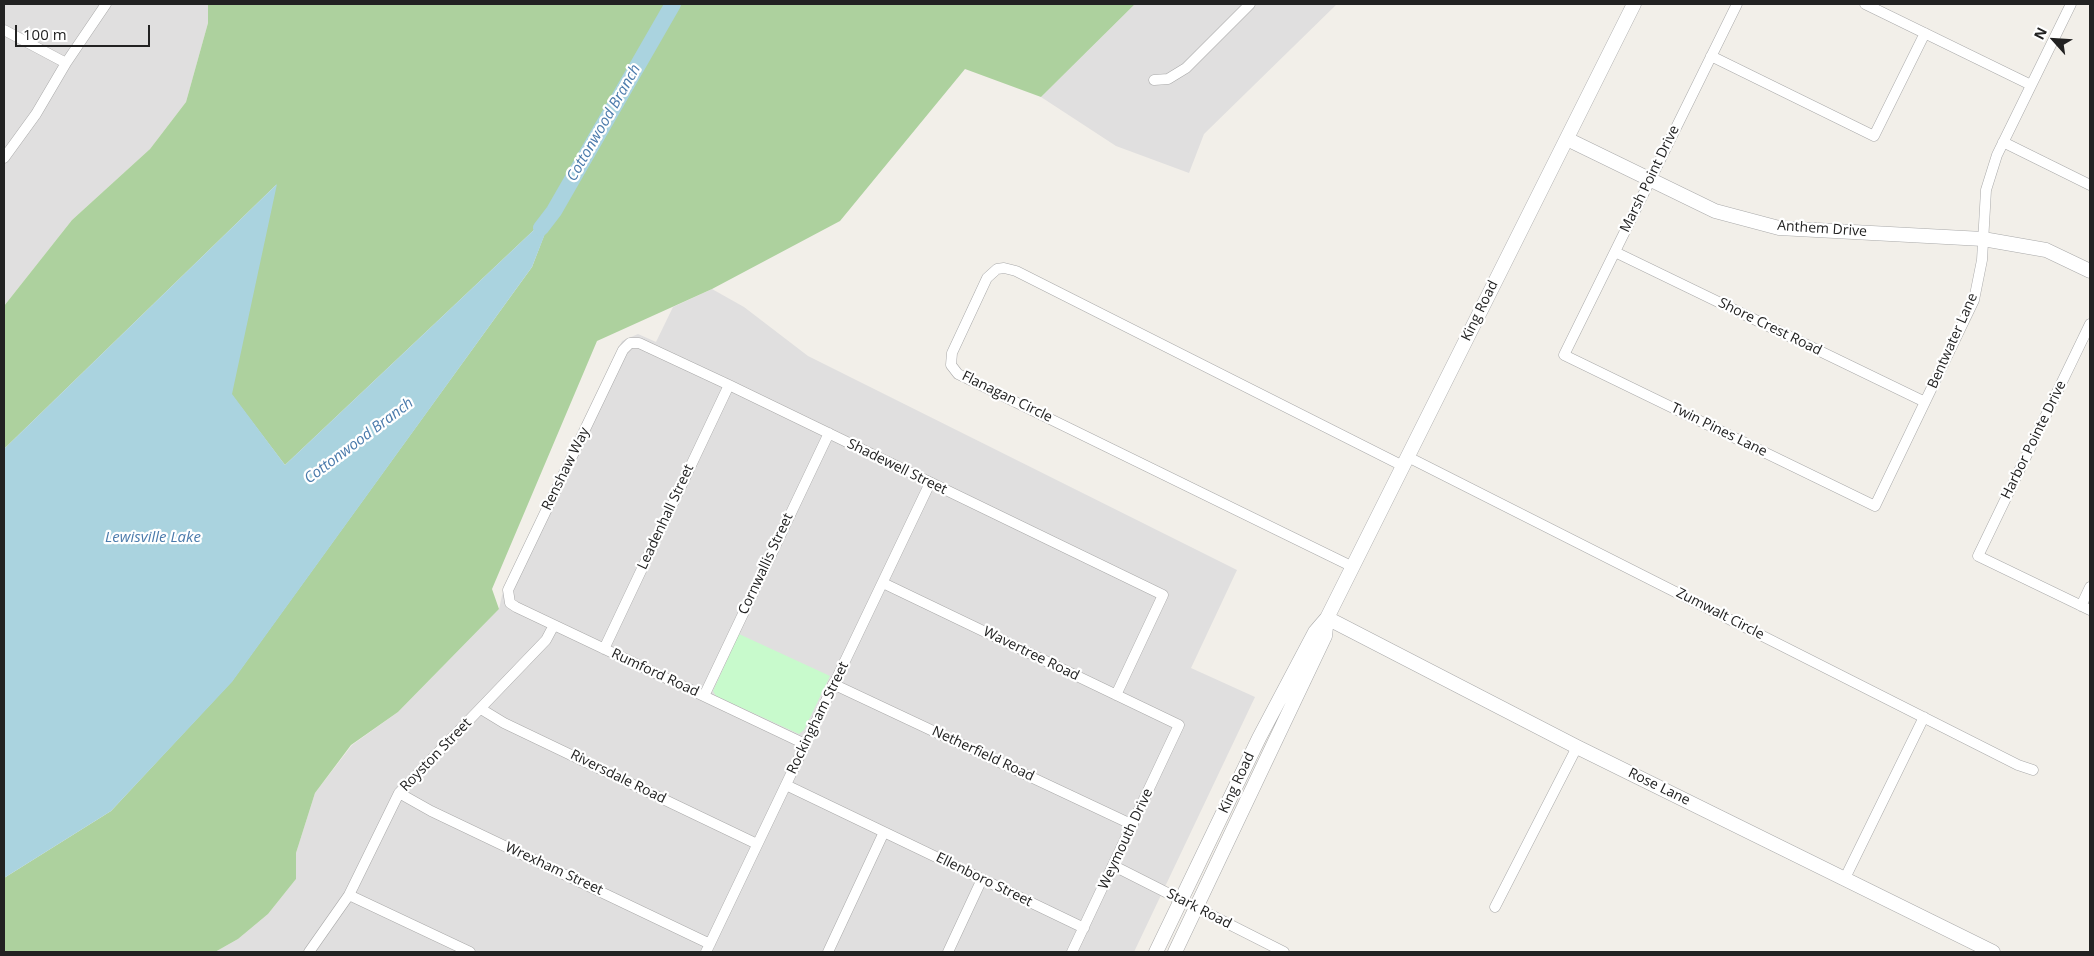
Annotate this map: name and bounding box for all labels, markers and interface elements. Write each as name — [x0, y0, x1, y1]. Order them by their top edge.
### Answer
scale bar — [18, 15, 152, 47]
north arrow — [2029, 15, 2079, 65]
text: 100 m — [23, 24, 67, 44]
text: N — [2029, 24, 2051, 42]
water label: Cottonwood Branch — [563, 61, 645, 185]
street label: Marsh Point Drive — [1617, 123, 1683, 235]
street label: Anthem Drive — [1777, 217, 1867, 241]
street label: King Road — [1458, 278, 1502, 344]
street label: Bentwater Lane — [1924, 291, 1982, 391]
street label: Shore Crest Road — [1716, 295, 1824, 359]
street label: Flanagan Circle — [959, 368, 1055, 426]
street label: Harbor Pointe Drive — [1998, 378, 2070, 502]
water label: Cottonwood Branch — [301, 394, 417, 488]
street label: Twin Pines Lane — [1668, 400, 1770, 460]
street label: Renshaw Way — [539, 425, 593, 513]
street label: Shadewell Street — [844, 436, 950, 498]
street label: Leadenhall Street — [634, 462, 698, 572]
street label: Cornwallis Street — [735, 511, 797, 617]
water label: Lewisville Lake — [105, 529, 201, 547]
street label: Zumwalt Circle — [1673, 585, 1767, 643]
street label: Wavertree Road — [980, 623, 1082, 685]
street label: Rumford Road — [609, 645, 701, 701]
street label: Rockingham Street — [784, 659, 852, 777]
street label: Royston Street — [397, 715, 475, 795]
street label: Netherfield Road — [929, 723, 1037, 785]
street label: Riversdale Road — [567, 747, 669, 807]
street label: King Road — [1216, 750, 1258, 816]
street label: Rose Lane — [1625, 765, 1693, 809]
street label: Weymouth Drive — [1095, 786, 1157, 892]
street label: Wrexham Street — [502, 839, 606, 899]
street label: Ellenboro Street — [933, 849, 1035, 911]
street label: Stark Road — [1164, 885, 1234, 933]

